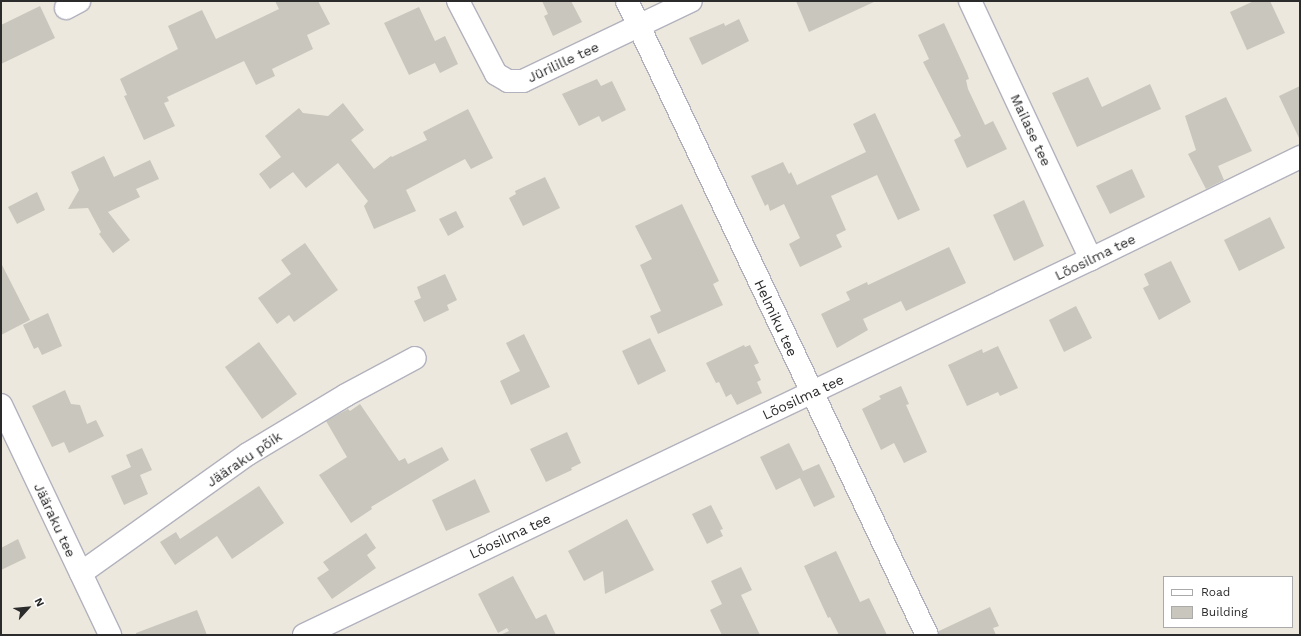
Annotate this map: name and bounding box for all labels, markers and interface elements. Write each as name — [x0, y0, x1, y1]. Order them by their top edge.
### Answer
street label: Jürilille tee — [524, 38, 602, 86]
street label: Mailase tee — [1007, 91, 1055, 169]
street label: Lõosilma tee — [1052, 230, 1138, 284]
street label: Helmiku tee — [751, 277, 801, 359]
street label: Lõosilma tee — [759, 371, 847, 423]
street label: Jääraku põik — [203, 428, 285, 490]
street label: Jääraku tee — [30, 480, 80, 560]
street label: Lõosilma tee — [466, 510, 554, 562]
legend — [1163, 576, 1293, 628]
text: Road — [1201, 585, 1230, 599]
north arrow — [8, 588, 48, 628]
text: N — [31, 596, 47, 609]
text: Building — [1201, 605, 1248, 619]

